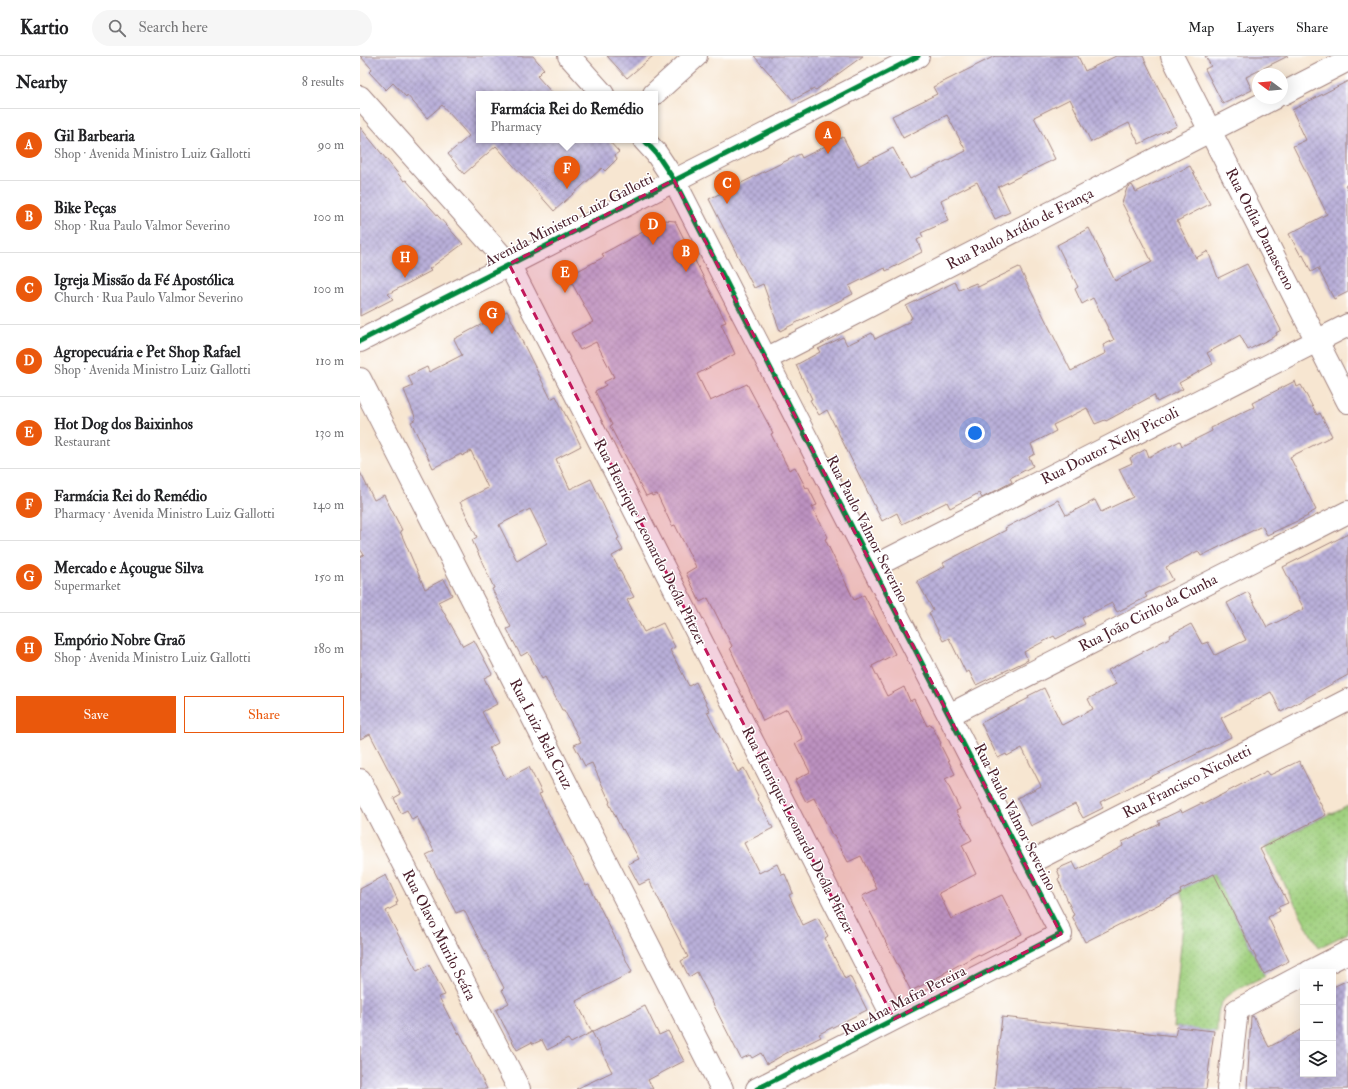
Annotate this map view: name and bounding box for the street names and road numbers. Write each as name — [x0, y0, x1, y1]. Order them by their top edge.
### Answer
street label: Rua Otília Damasceno — [1221, 165, 1299, 293]
street label: Avenida Ministro Luiz Gallotti — [481, 169, 656, 271]
street label: Rua Paulo Arídio de França — [943, 183, 1097, 274]
street label: Rua Doutor Nelly Piccoli — [1038, 403, 1182, 489]
street label: Rua Henrique Leonardo Deóla Pfitzer — [589, 435, 711, 649]
street label: Rua Paulo Valmor Severino — [822, 452, 912, 606]
street label: Rua João Cirilo da Cunha — [1076, 569, 1222, 657]
street label: Rua Luiz Bela Cruz — [505, 676, 577, 792]
street label: Rua Henrique Leonardo Deóla Pfitzer — [737, 723, 859, 937]
street label: Rua Paulo Valmor Severino — [970, 740, 1060, 894]
street label: Rua Francisco Nicoletti — [1119, 741, 1255, 823]
street label: Rua Olavo Murilo Seára — [398, 866, 481, 1004]
street label: Rua Ana Mafra Pereira — [839, 961, 970, 1041]

